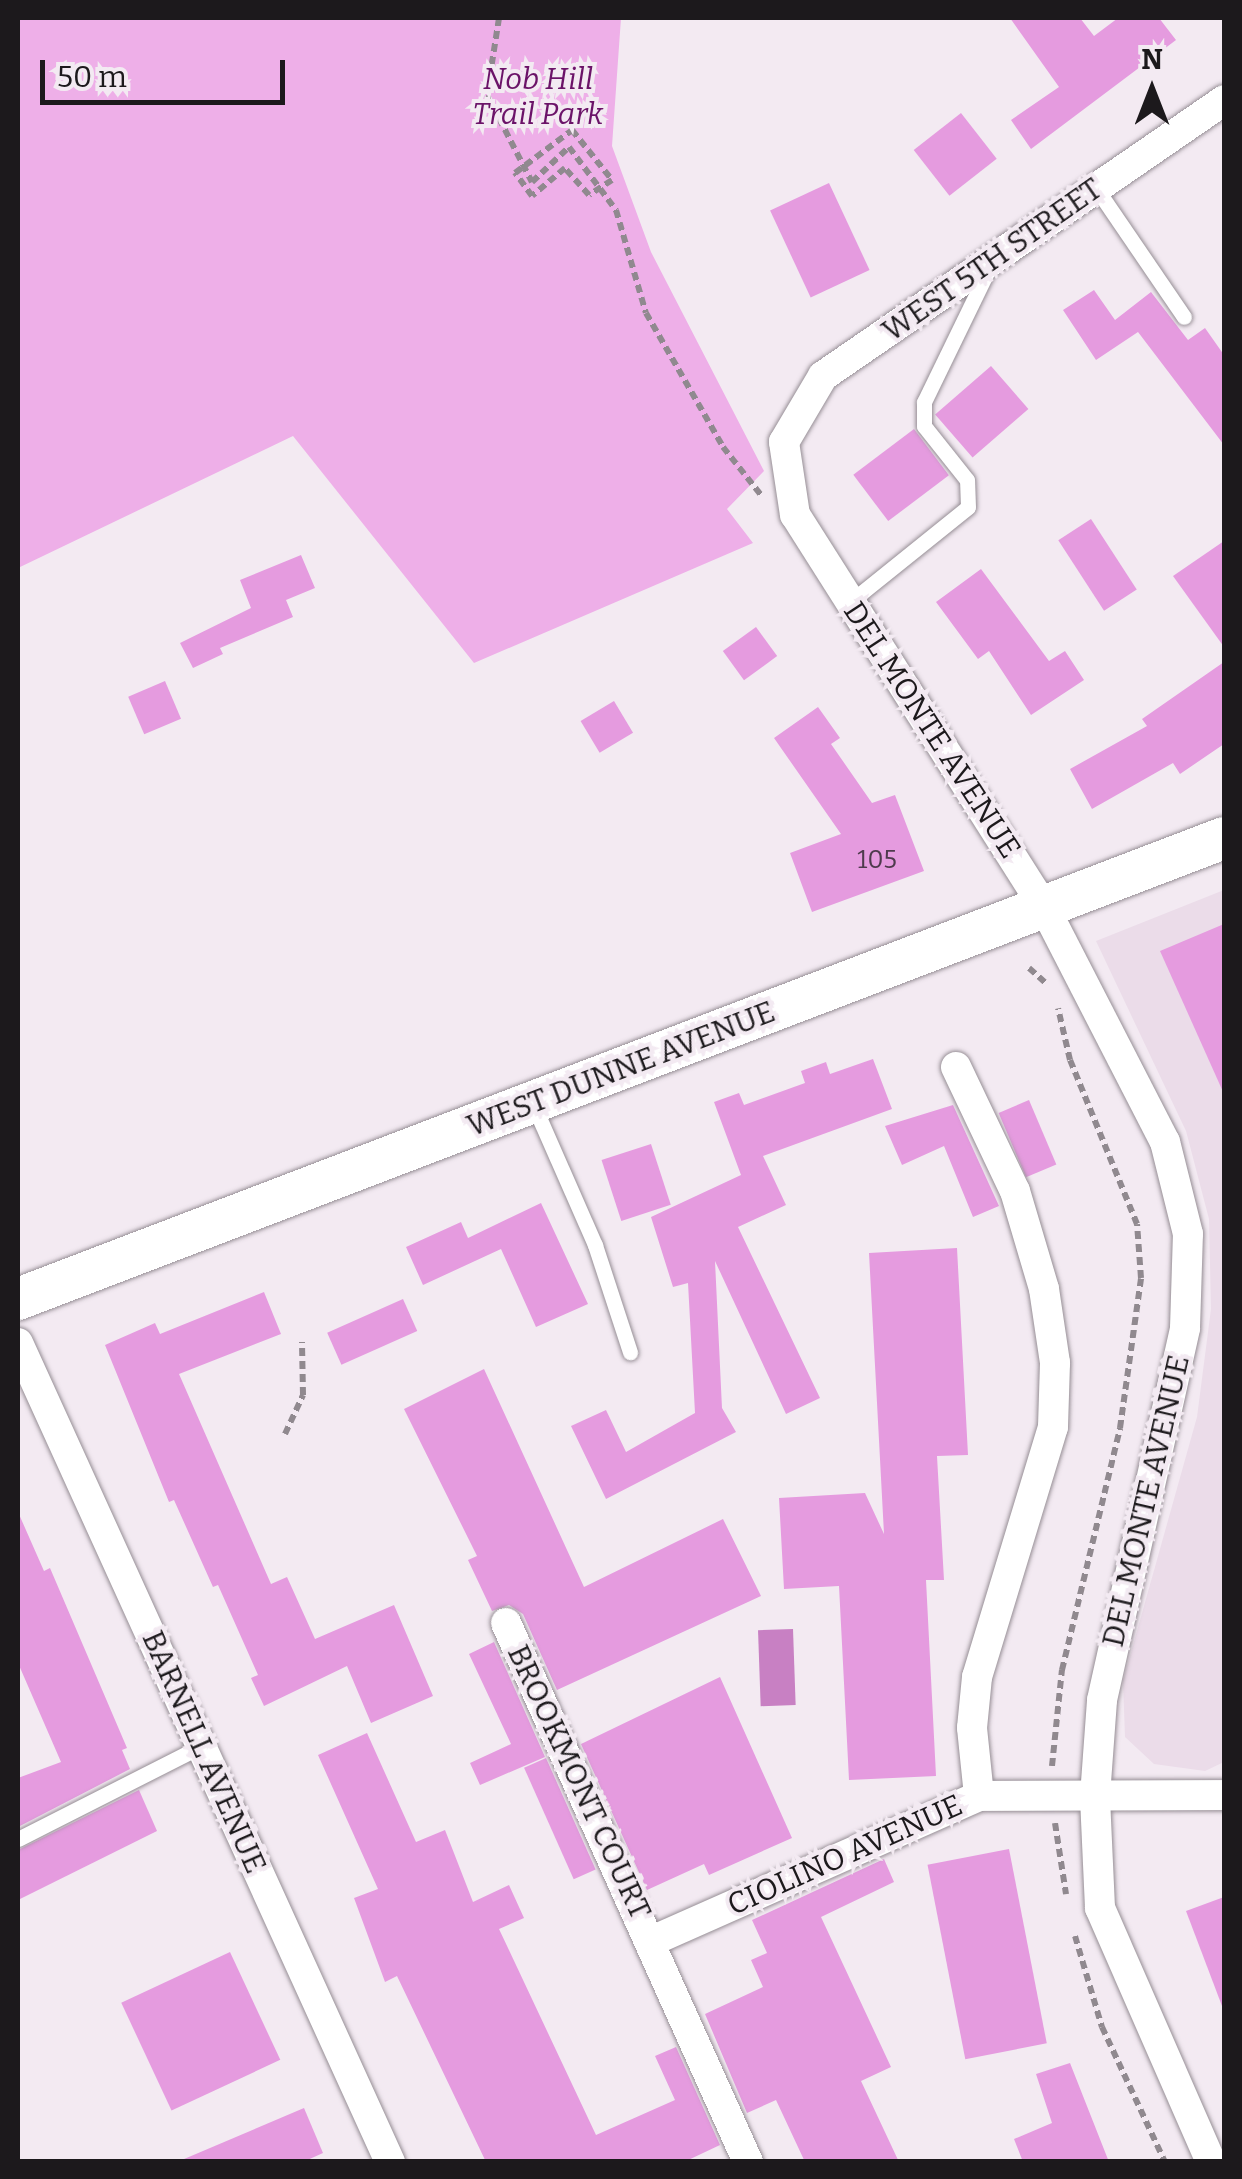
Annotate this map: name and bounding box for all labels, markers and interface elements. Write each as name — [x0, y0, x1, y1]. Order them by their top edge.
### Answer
scale bar — [45, 40, 290, 102]
north arrow — [1102, 40, 1202, 140]
text: N — [1141, 43, 1163, 76]
text: 50 m — [57, 59, 127, 95]
park label: Nob Hill Trail Park — [473, 61, 603, 132]
street label: WEST 5TH STREET — [876, 171, 1108, 349]
street label: DEL MONTE AVENUE — [836, 595, 1028, 865]
house number: 105 — [857, 845, 897, 875]
street label: WEST DUNNE AVENUE — [462, 994, 780, 1144]
street label: DEL MONTE AVENUE — [1095, 1352, 1197, 1650]
street label: BARNELL AVENUE — [134, 1625, 274, 1879]
street label: BROOKMONT COURT — [500, 1639, 658, 1925]
street label: CIOLINO AVENUE — [722, 1787, 968, 1923]

